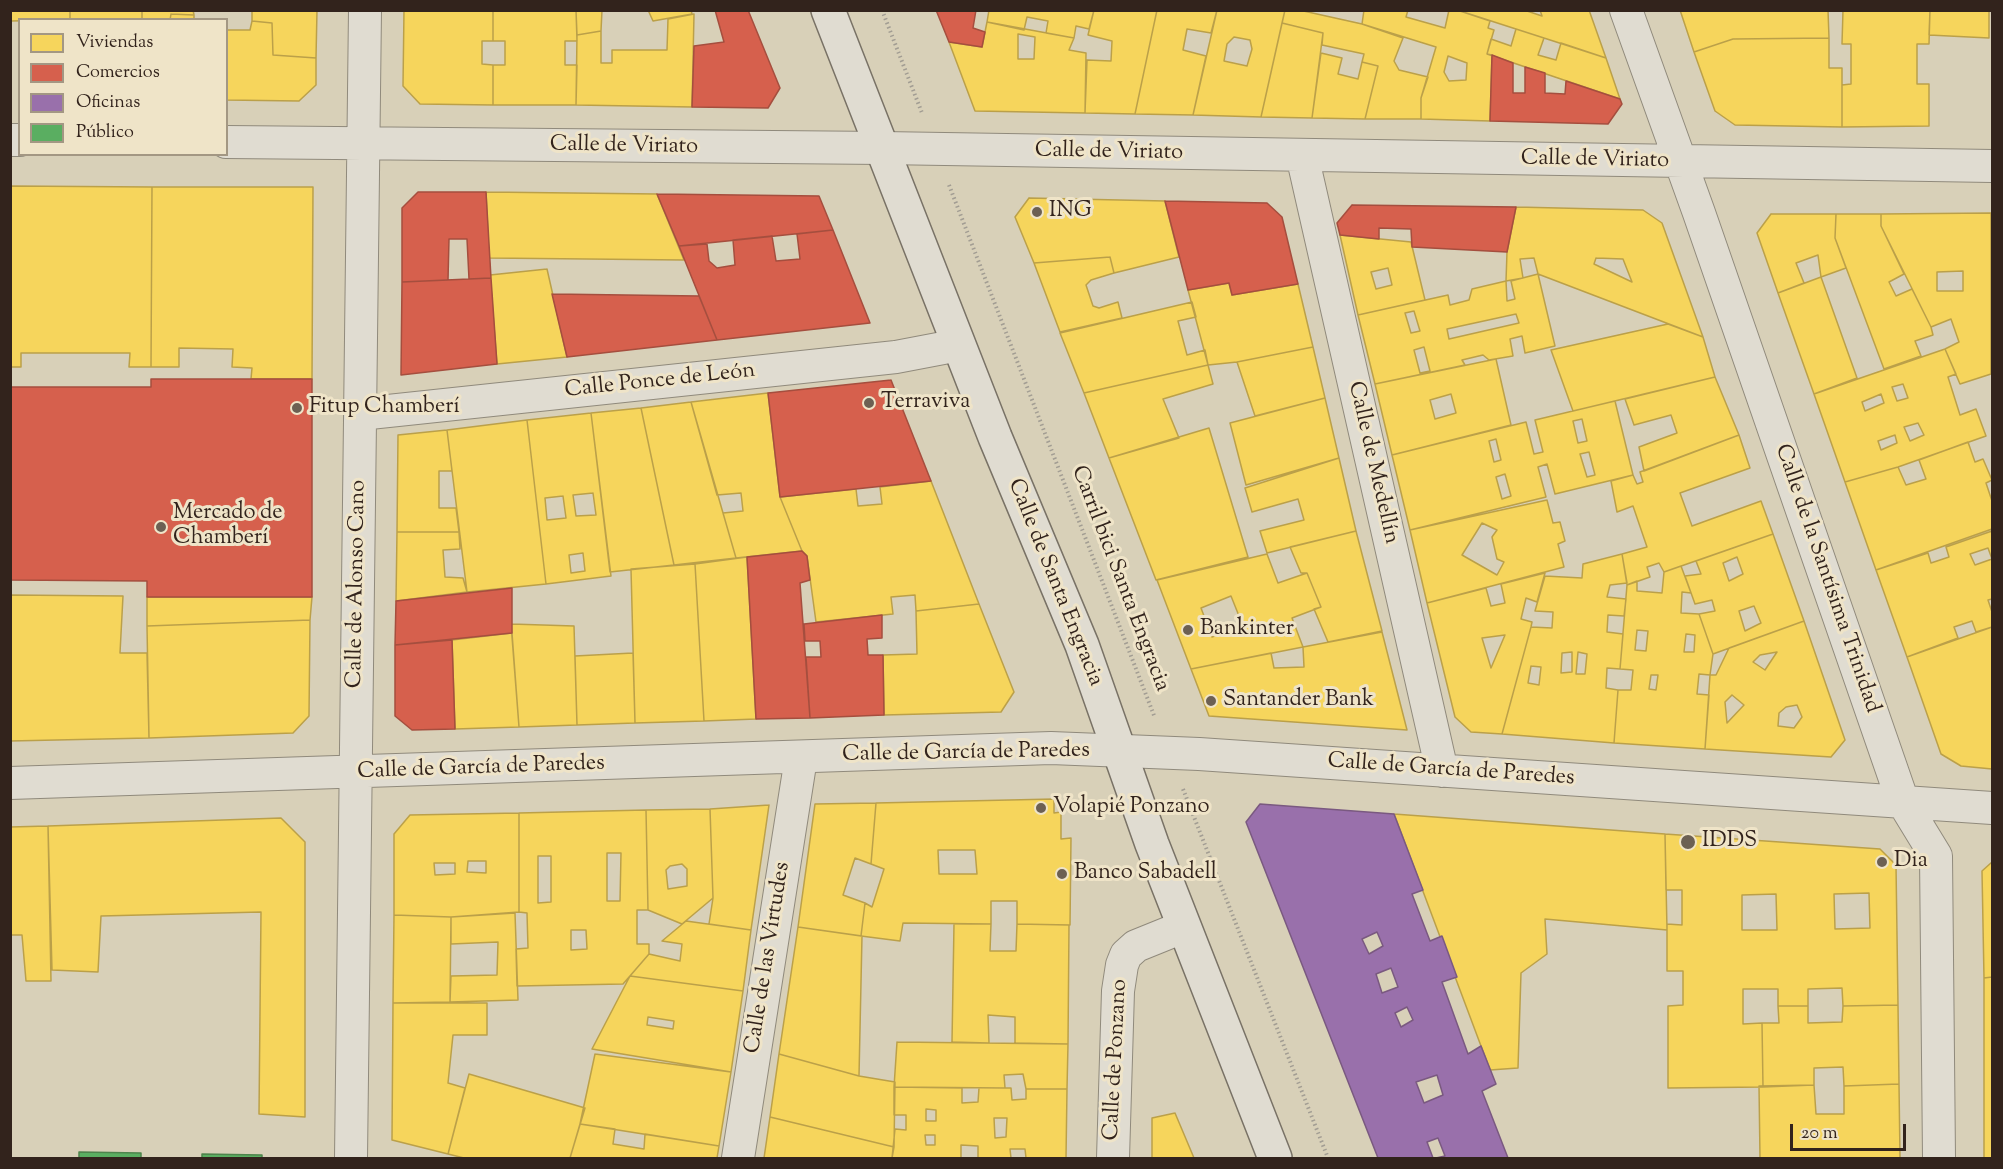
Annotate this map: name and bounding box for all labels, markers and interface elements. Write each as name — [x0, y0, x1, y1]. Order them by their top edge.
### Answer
legend — [18, 18, 228, 156]
text: Viviendas — [76, 30, 153, 56]
text: Comercios — [76, 60, 160, 86]
text: Oficinas — [76, 90, 140, 116]
text: Público — [76, 120, 134, 146]
street label: Calle de Viriato — [550, 133, 698, 161]
street label: Calle de Viriato — [1035, 139, 1183, 167]
street label: Calle de Viriato — [1521, 147, 1669, 175]
place label: ING — [1049, 199, 1092, 225]
marker: ING — [1030, 205, 1044, 219]
street label: Calle Ponce de León — [563, 359, 757, 405]
street label: Calle de Medellín — [1340, 379, 1404, 547]
place label: Terraviva — [881, 390, 970, 416]
place label: Fitup Chamberí — [309, 395, 460, 421]
marker: Terraviva — [862, 396, 876, 410]
marker: Fitup Chamberí — [290, 401, 304, 415]
street label: Calle de la Santísima Trinidad — [1768, 441, 1884, 717]
street label: Carril bici Santa Engracia — [1064, 462, 1174, 696]
street label: Calle de Santa Engracia — [1000, 475, 1108, 691]
street label: Calle de Alonso Cano — [343, 480, 373, 688]
place label: Mercado de Chamberí — [173, 501, 283, 552]
marker: Mercado de Chamberí — [154, 520, 168, 534]
place label: Bankinter — [1200, 617, 1294, 643]
marker: Bankinter — [1181, 623, 1195, 637]
place label: Santander Bank — [1223, 688, 1374, 714]
marker: Santander Bank — [1204, 694, 1218, 708]
street label: Calle de García de Paredes — [842, 739, 1090, 769]
street label: Calle de García de Paredes — [1327, 749, 1575, 793]
street label: Calle de García de Paredes — [357, 751, 605, 787]
place label: Volapié Ponzano — [1053, 795, 1210, 821]
marker: Volapié Ponzano — [1034, 801, 1048, 815]
place label: IDDS — [1702, 829, 1757, 855]
marker: IDDS — [1679, 833, 1697, 851]
place label: Dia — [1894, 849, 1928, 875]
marker: Dia — [1875, 855, 1889, 869]
street label: Calle de las Virtudes — [741, 860, 797, 1056]
place label: Banco Sabadell — [1074, 861, 1217, 887]
marker: Banco Sabadell — [1055, 867, 1069, 881]
street label: Calle de Ponzano — [1100, 979, 1134, 1141]
scale bar — [1793, 1112, 1908, 1150]
text: 20 m — [1801, 1121, 1838, 1147]

